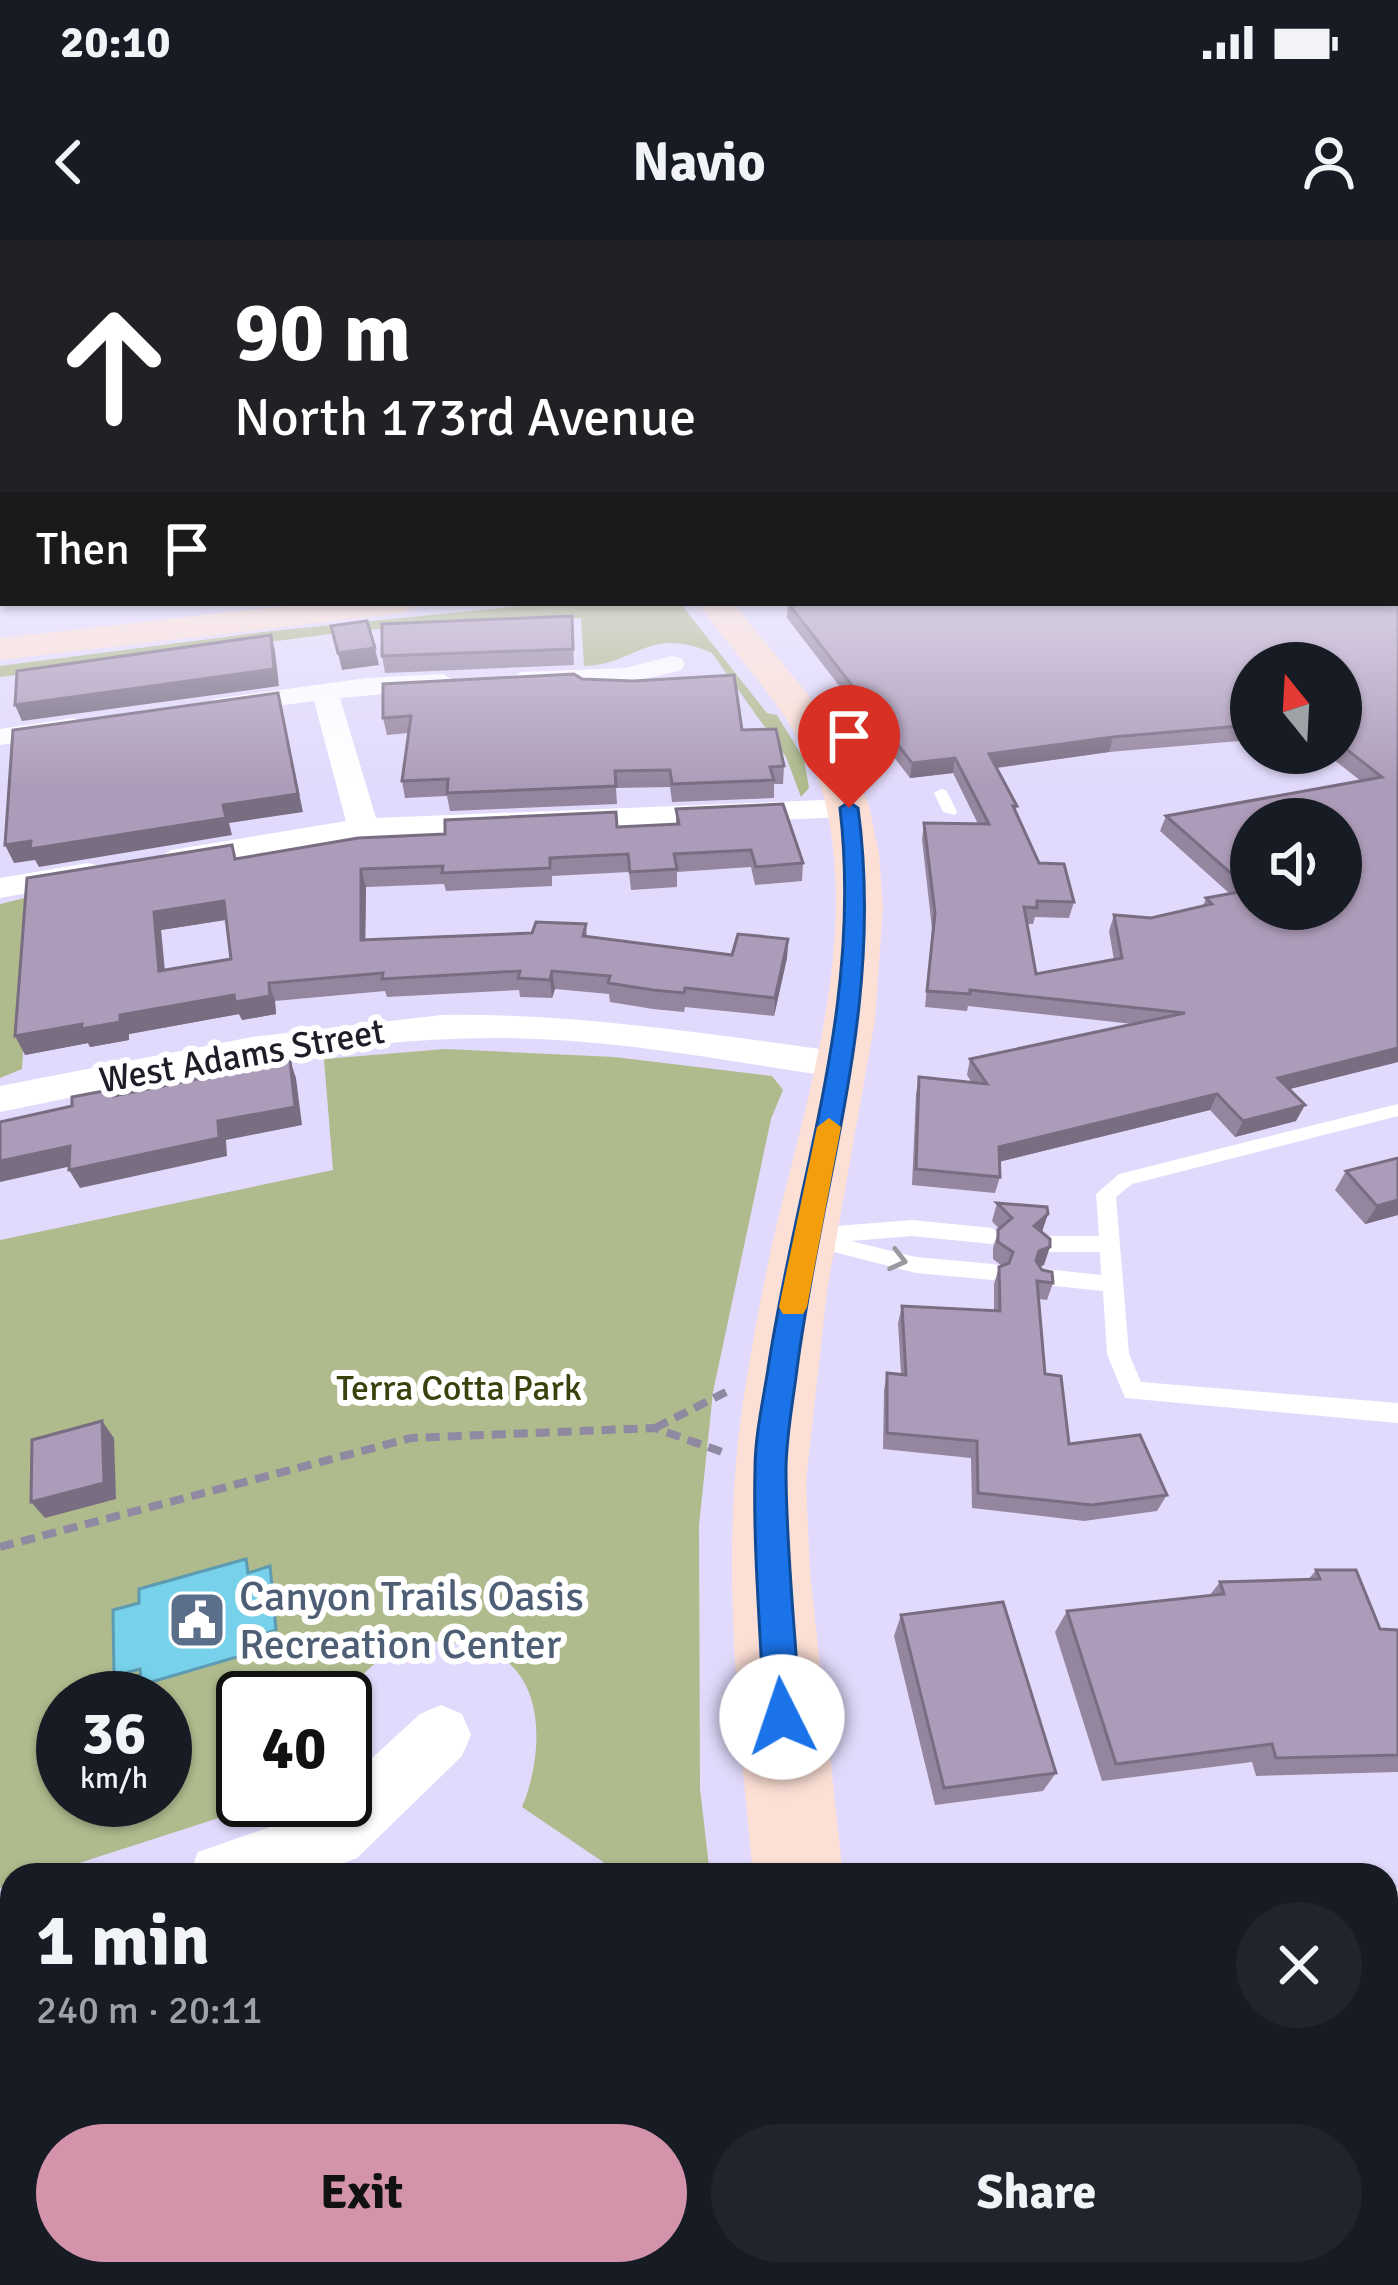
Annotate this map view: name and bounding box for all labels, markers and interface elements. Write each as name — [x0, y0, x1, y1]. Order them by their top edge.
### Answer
text: 20:10 — [60, 15, 170, 70]
icon: back — [36, 129, 102, 195]
text: Navio — [632, 129, 766, 196]
icon: person — [1296, 129, 1362, 195]
text: 90 m — [234, 281, 411, 385]
icon: ahead — [36, 288, 192, 444]
text: North 173rd Avenue — [234, 384, 696, 451]
icon: arrive — [154, 516, 220, 582]
text: Then — [36, 522, 130, 577]
north arrow — [1230, 642, 1362, 774]
map controls — [1230, 642, 1362, 930]
pin — [798, 685, 900, 808]
icon: arrive — [816, 703, 882, 769]
button: sound — [1230, 798, 1362, 930]
street label: West Adams Street — [96, 1009, 388, 1103]
one-way arrow — [888, 1246, 908, 1271]
park label: Terra Cotta Park — [336, 1366, 582, 1411]
place label: Canyon Trails Oasis Recreation Center — [239, 1571, 584, 1670]
public building icon: Canyon Trails Oasis Recreation Center — [166, 1589, 228, 1651]
position arrow — [719, 1654, 845, 1780]
speed limit sign: 40 — [216, 1671, 372, 1827]
text: 36 — [82, 1697, 146, 1771]
text: km/h — [80, 1760, 148, 1797]
text: 1 min — [36, 1896, 210, 1985]
button: close — [1236, 1902, 1362, 2028]
text: 240 m · 20:11 — [36, 1986, 263, 2034]
button: Exit — [36, 2124, 687, 2262]
button: Share — [711, 2124, 1362, 2262]

